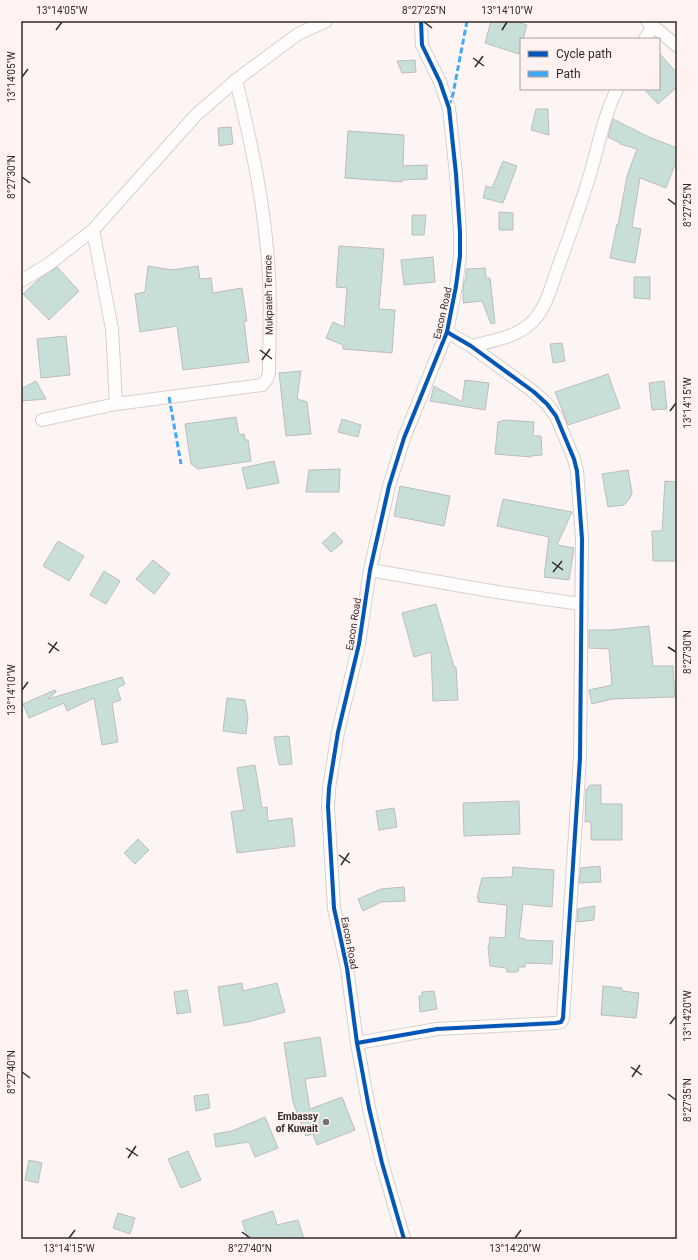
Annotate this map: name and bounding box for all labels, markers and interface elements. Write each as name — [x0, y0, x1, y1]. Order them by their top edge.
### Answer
text: 13°14'05"W — [36, 5, 88, 16]
text: 8°27'25"N — [402, 5, 446, 16]
text: 13°14'10"W — [481, 5, 533, 16]
legend — [520, 38, 660, 90]
text: Cycle path — [556, 47, 612, 61]
text: 13°14'05"W — [6, 51, 17, 103]
text: Path — [556, 67, 581, 81]
text: 8°27'30"N — [6, 155, 17, 199]
text: 8°27'25"N — [682, 183, 693, 227]
street label: Mukpateh Terrace — [262, 255, 275, 335]
street label: Eacon Road — [431, 286, 454, 340]
text: 13°14'15"W — [682, 377, 693, 429]
street label: Eacon Road — [344, 597, 363, 651]
text: 8°27'30"N — [682, 630, 693, 674]
text: 13°14'10"W — [6, 664, 17, 716]
street label: Eacon Road — [339, 916, 360, 970]
text: 13°14'20"W — [682, 990, 693, 1042]
text: 8°27'40"N — [6, 1050, 17, 1094]
text: 8°27'35"N — [682, 1078, 693, 1122]
place label: Embassy of Kuwait — [276, 1111, 319, 1134]
marker: Embassy of Kuwait — [321, 1117, 331, 1127]
text: 13°14'15"W — [43, 1243, 95, 1254]
text: 8°27'40"N — [228, 1243, 272, 1254]
text: 13°14'20"W — [489, 1243, 541, 1254]

